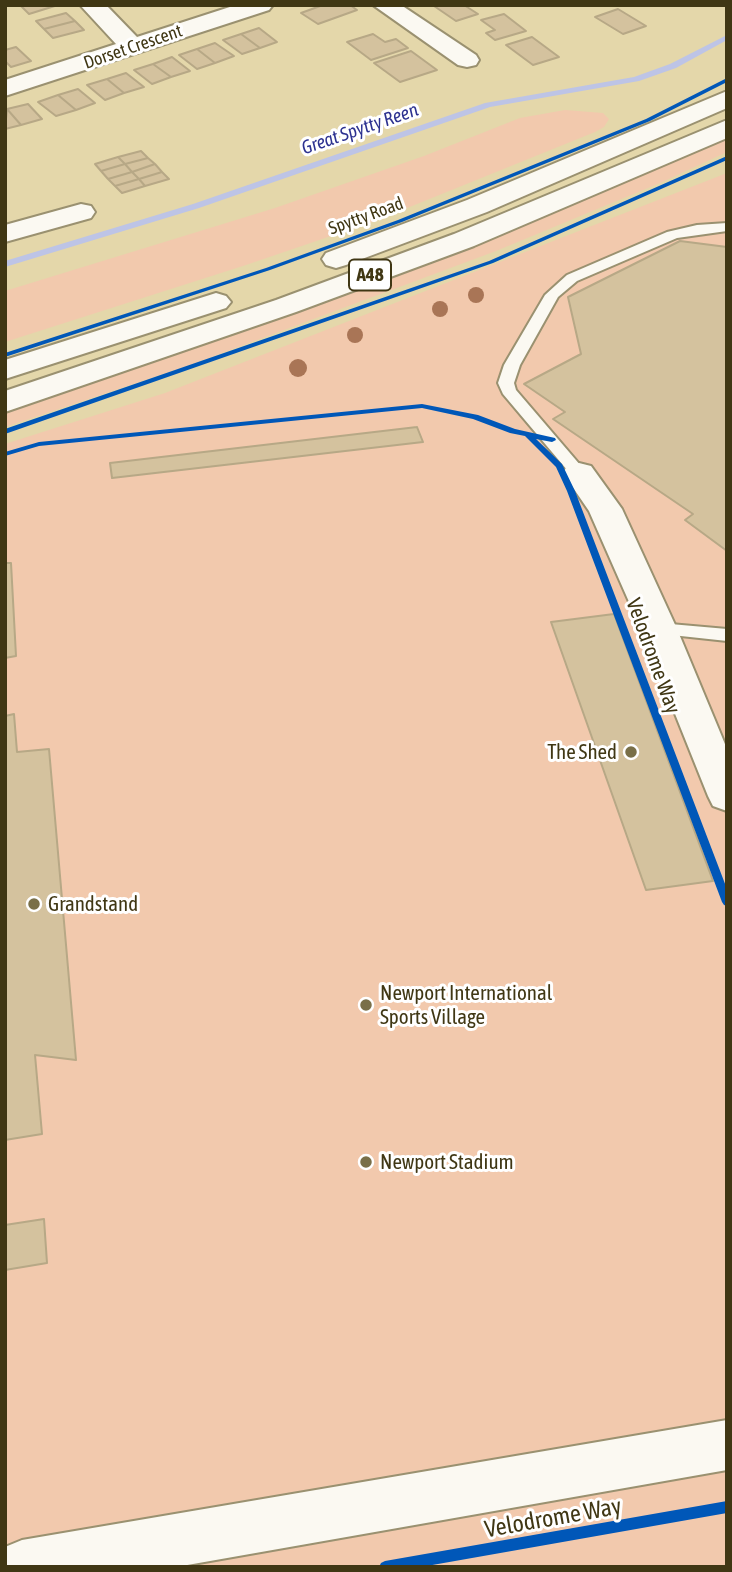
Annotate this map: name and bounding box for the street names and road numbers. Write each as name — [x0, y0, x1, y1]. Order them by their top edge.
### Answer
street label: Dorset Crescent — [81, 20, 185, 74]
street label: Spytty Road — [326, 193, 406, 239]
road number: A48 — [349, 260, 391, 290]
street label: Velodrome Way — [620, 595, 686, 717]
street label: Velodrome Way — [482, 1492, 624, 1544]

